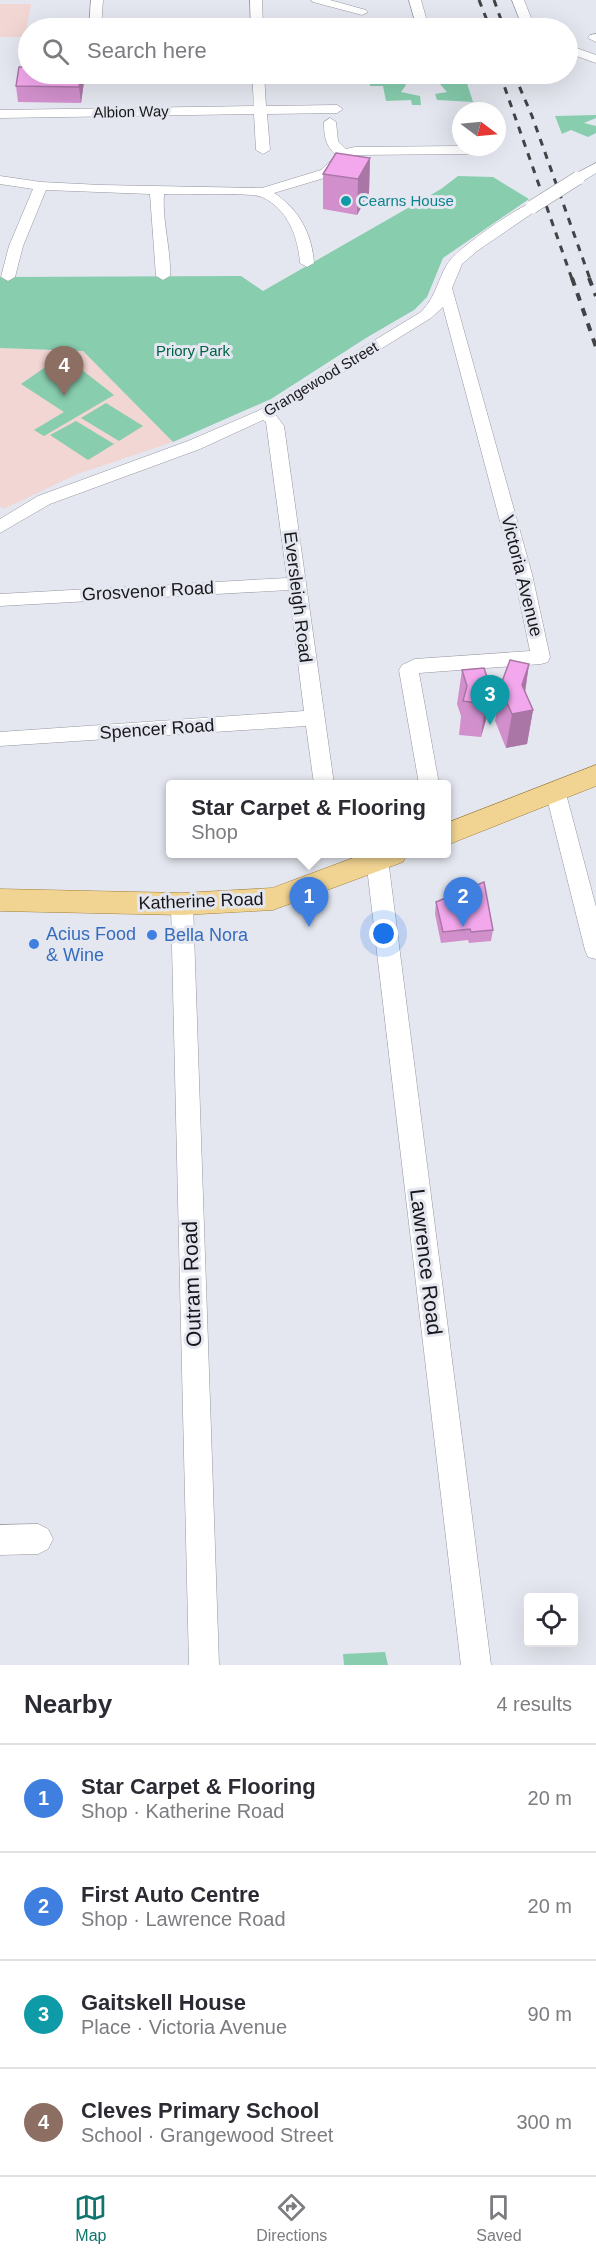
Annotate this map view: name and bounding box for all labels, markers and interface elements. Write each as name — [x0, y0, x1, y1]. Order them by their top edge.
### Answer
search box — [18, 18, 578, 84]
icon: search — [39, 35, 72, 68]
text: Search here — [87, 38, 207, 63]
street label: Albion Way — [93, 102, 169, 121]
north arrow — [452, 102, 506, 156]
place label: Cearns House — [358, 192, 454, 209]
marker: Cearns House — [339, 194, 353, 208]
street label: Grangewood Street — [261, 337, 382, 419]
park label: Priory Park — [156, 342, 231, 359]
pin: 4 — [44, 346, 84, 396]
street label: Victoria Avenue — [497, 513, 547, 639]
street label: Eversleigh Road — [280, 530, 316, 664]
street label: Grosvenor Road — [82, 578, 214, 604]
pin: 3 — [470, 676, 510, 725]
street label: Spencer Road — [99, 715, 215, 743]
popup — [166, 780, 451, 858]
text: Star Carpet & Flooring — [191, 795, 426, 820]
text: Shop — [191, 821, 238, 843]
pin: 1 — [290, 878, 328, 927]
pin: 2 — [444, 878, 482, 927]
street label: Katherine Road — [138, 889, 264, 913]
your location — [369, 919, 398, 948]
place label: Acius Food & Wine — [46, 924, 136, 965]
place label: Bella Nora — [164, 925, 249, 945]
marker: Bella Nora — [145, 928, 159, 942]
marker: Acius Food & Wine — [27, 937, 41, 951]
street label: Lawrence Road — [406, 1188, 447, 1336]
street label: Outram Road — [178, 1221, 205, 1347]
map controls — [524, 1593, 578, 1647]
button: locate — [524, 1593, 578, 1647]
text: Nearby — [24, 1689, 112, 1719]
text: 4 results — [496, 1693, 572, 1715]
text: Star Carpet & Flooring — [81, 1774, 316, 1799]
text: 1 — [38, 1787, 49, 1809]
text: 20 m — [528, 1787, 572, 1809]
text: Shop · Katherine Road — [81, 1800, 284, 1822]
text: First Auto Centre — [81, 1882, 260, 1907]
text: 2 — [38, 1895, 49, 1917]
text: 20 m — [528, 1895, 572, 1917]
text: Shop · Lawrence Road — [81, 1908, 286, 1930]
text: Gaitskell House — [81, 1990, 246, 2015]
text: 3 — [38, 2003, 49, 2025]
text: 90 m — [528, 2003, 572, 2025]
text: Place · Victoria Avenue — [81, 2016, 287, 2038]
text: Cleves Primary School — [81, 2098, 319, 2123]
text: 4 — [38, 2111, 49, 2133]
text: 300 m — [516, 2111, 572, 2133]
text: School · Grangewood Street — [81, 2124, 333, 2146]
tab: Map — [74, 2191, 107, 2245]
tab: Directions — [256, 2191, 327, 2245]
tab: Saved — [476, 2191, 522, 2245]

